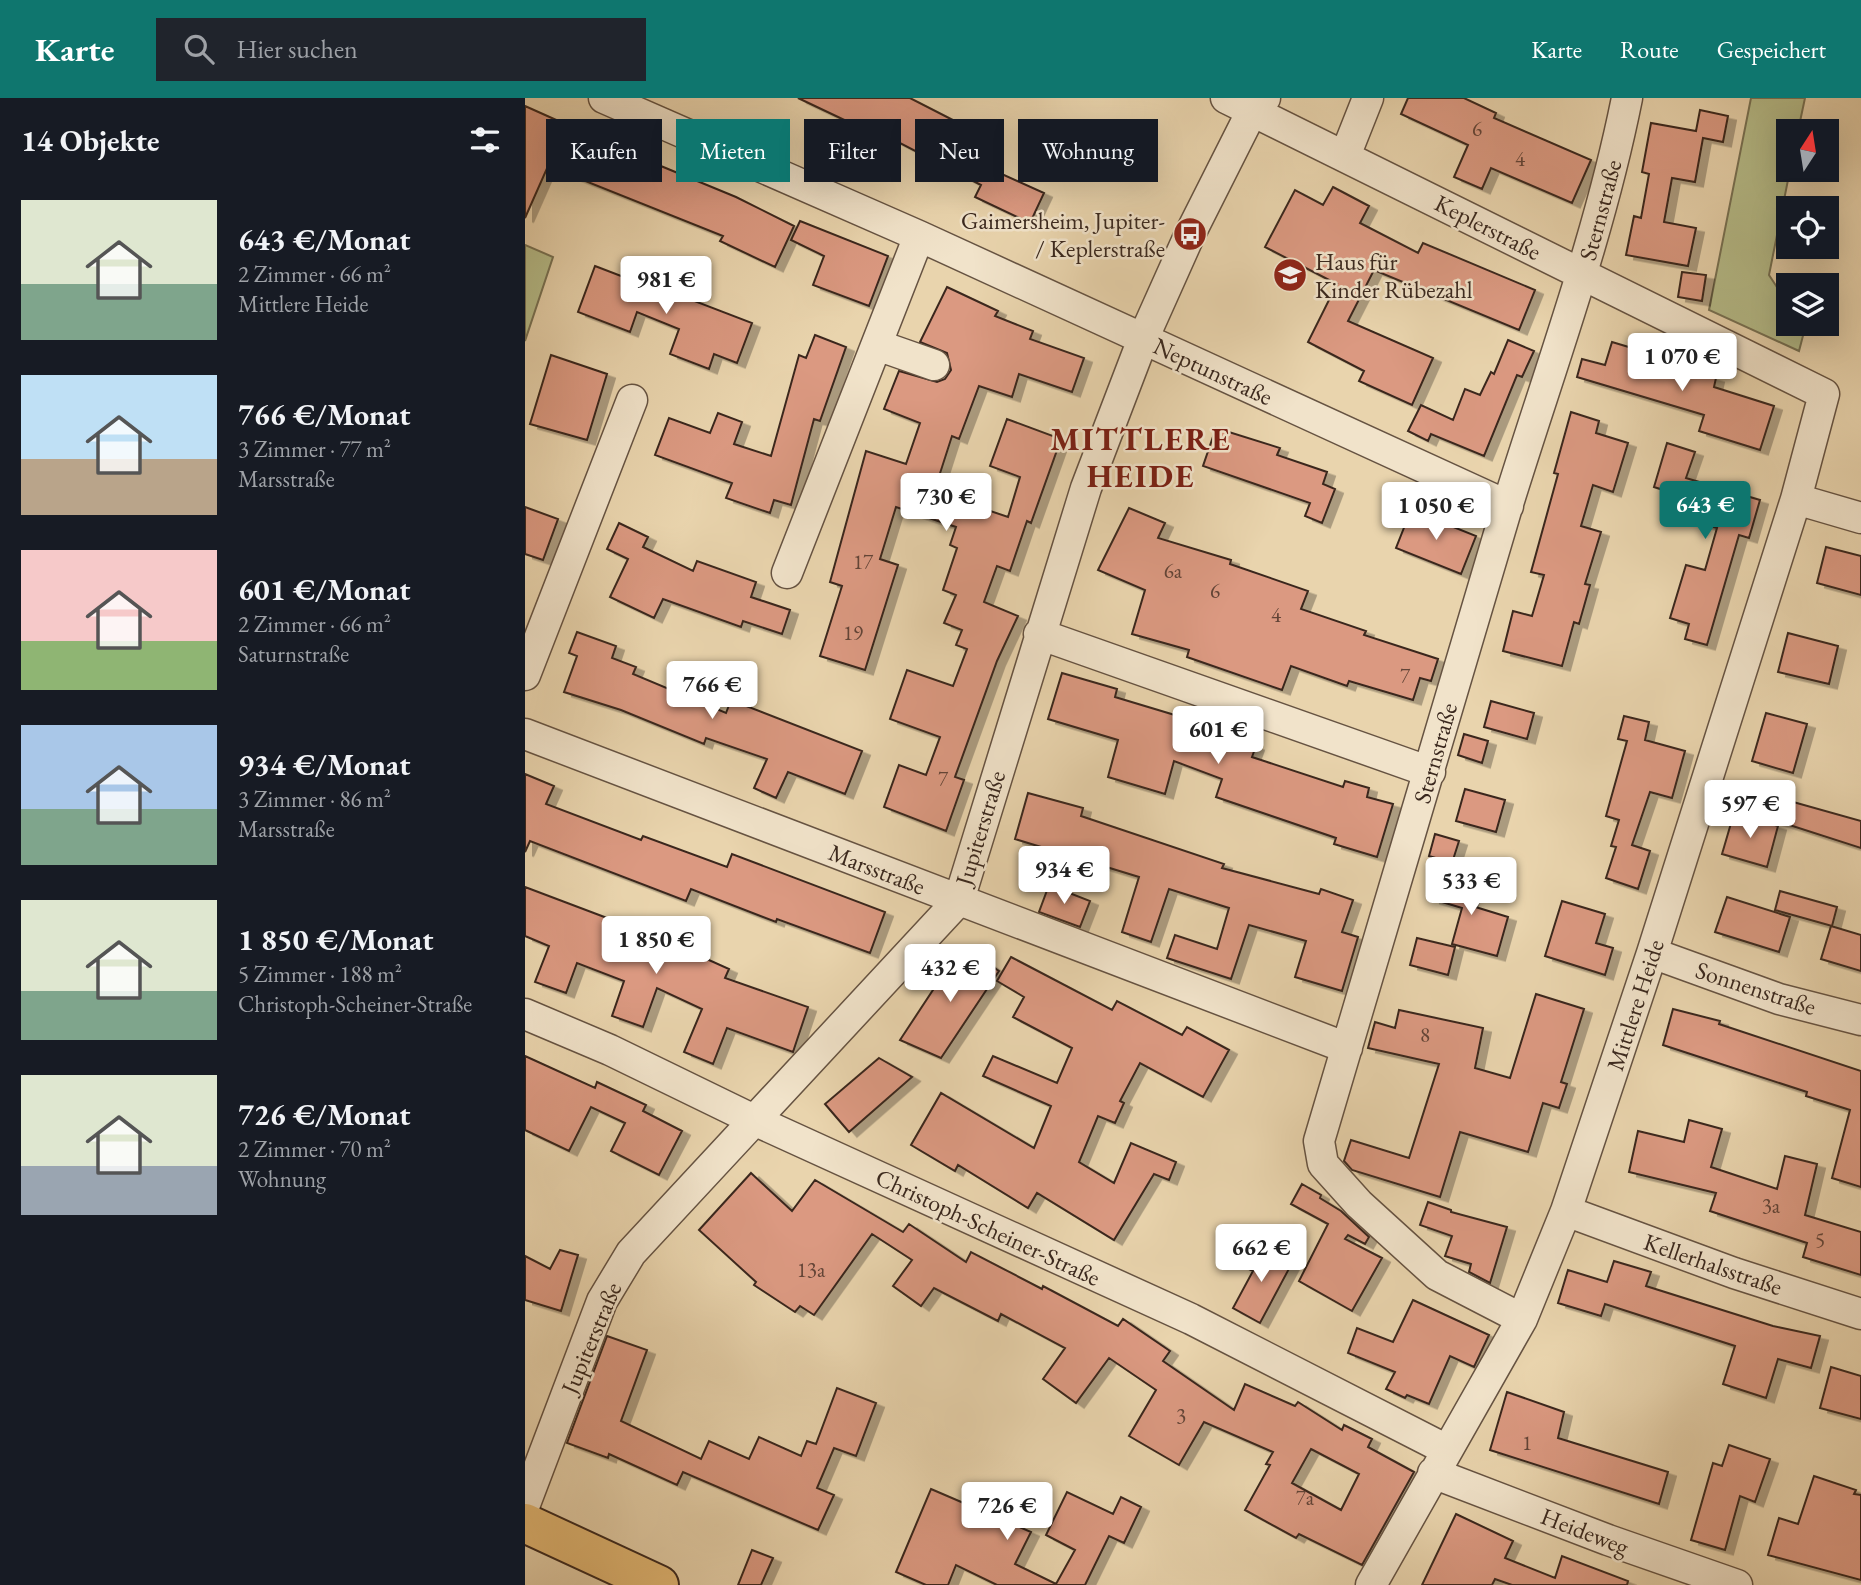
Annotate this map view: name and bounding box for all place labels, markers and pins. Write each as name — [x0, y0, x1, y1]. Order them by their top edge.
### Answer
place label: Gaimersheim, Jupiter- / Keplerstraße — [961, 205, 1165, 264]
bus stop icon: Gaimersheim, Jupiter- / Keplerstraße — [1171, 215, 1209, 253]
place label: Haus für Kinder Rübezahl — [1315, 246, 1473, 305]
pin: 981 € — [617, 256, 715, 316]
school or university icon: Haus für Kinder Rübezahl — [1271, 256, 1309, 294]
pin: 1 070 € — [1617, 334, 1747, 393]
pin: 730 € — [897, 474, 995, 533]
pin: 1 050 € — [1371, 482, 1501, 542]
pin: 643 € — [1656, 482, 1754, 541]
pin: 766 € — [663, 662, 761, 721]
pin: 601 € — [1169, 706, 1267, 766]
pin: 597 € — [1701, 780, 1799, 840]
pin: 934 € — [1015, 846, 1113, 906]
pin: 533 € — [1422, 858, 1520, 917]
pin: 1 850 € — [591, 916, 721, 976]
pin: 432 € — [901, 944, 999, 1004]
pin: 662 € — [1212, 1224, 1310, 1284]
pin: 726 € — [958, 1482, 1056, 1542]

